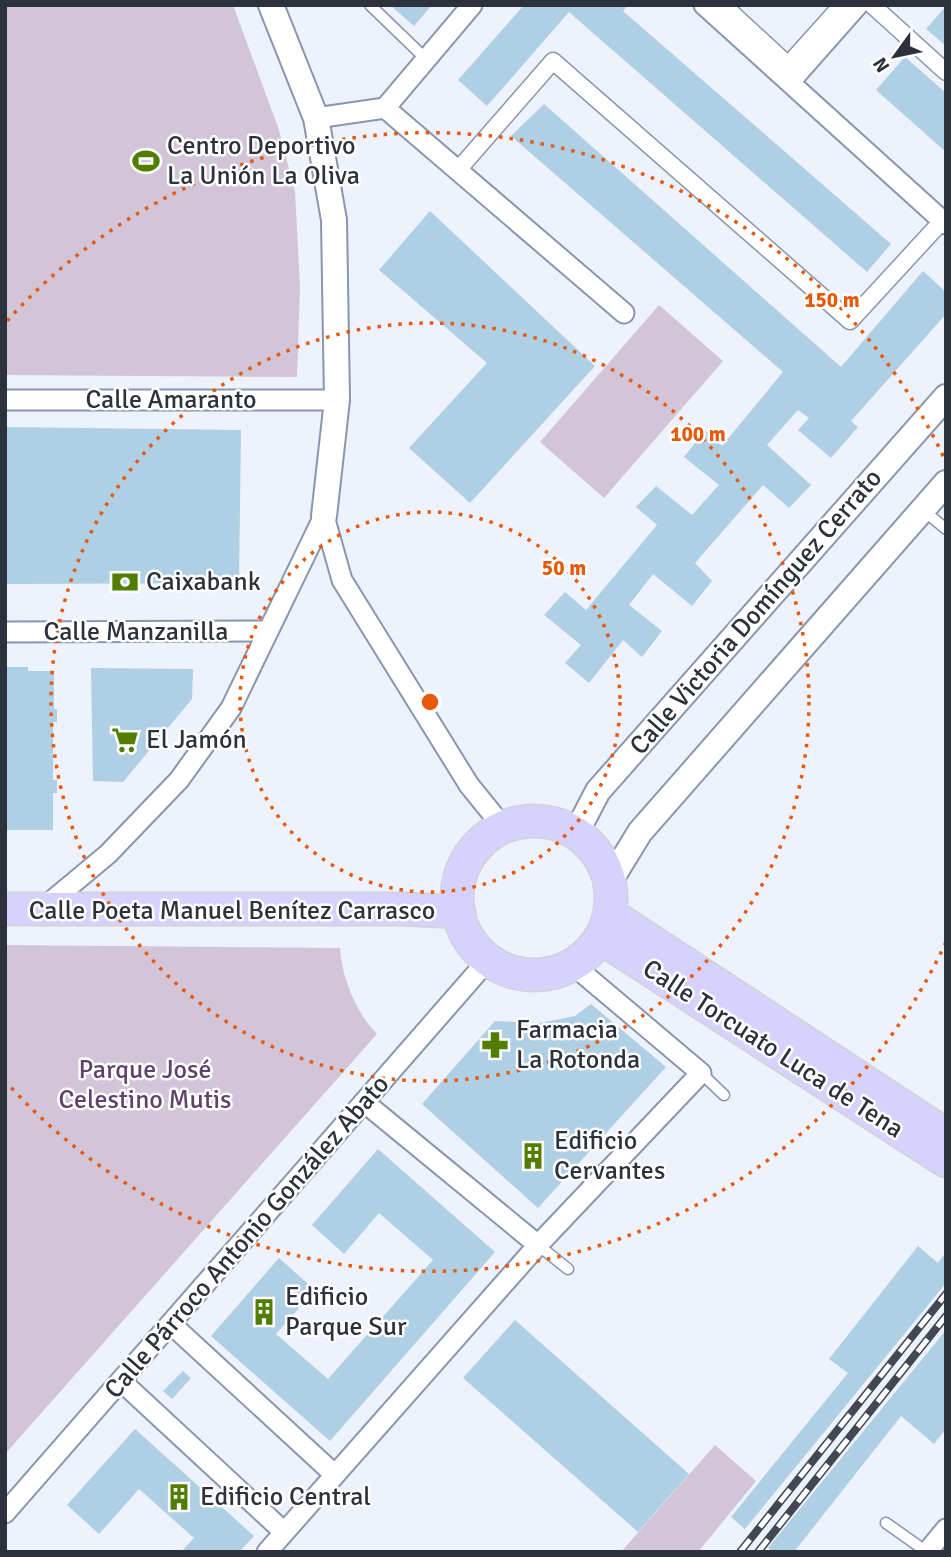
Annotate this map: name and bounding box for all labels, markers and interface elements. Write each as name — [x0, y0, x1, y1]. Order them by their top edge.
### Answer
north arrow — [860, 21, 930, 91]
text: N — [868, 53, 895, 77]
place label: Centro Deportivo La Unión La Oliva — [167, 130, 360, 192]
sports icon: Centro Deportivo La Unión La Oliva — [131, 146, 161, 176]
text: 150 m — [804, 287, 860, 313]
street label: Calle Amaranto — [85, 384, 257, 416]
text: 100 m — [670, 421, 726, 447]
street label: Calle Victoria Domínguez Cerrato — [623, 463, 889, 761]
text: 50 m — [542, 555, 586, 581]
place label: Caixabank — [146, 566, 261, 598]
bank icon: Caixabank — [110, 567, 140, 597]
street label: Calle Manzanilla — [44, 616, 228, 648]
centre of rings — [418, 690, 442, 714]
place label: El Jamón — [146, 724, 247, 756]
supermarket icon: El Jamón — [110, 725, 140, 755]
street label: Calle Poeta Manuel Benítez Carrasco — [29, 895, 435, 927]
street label: Calle Torcuato Luca de Tena — [637, 953, 909, 1145]
place label: Farmacia La Rotonda — [516, 1014, 640, 1076]
pharmacy icon: Farmacia La Rotonda — [480, 1030, 510, 1060]
park label: Parque José Celestino Mutis — [59, 1054, 232, 1116]
street label: Calle Párroco Antonio González Abato — [98, 1069, 396, 1405]
place label: Edificio Cervantes — [554, 1125, 665, 1187]
building icon: Edificio Cervantes — [518, 1141, 548, 1171]
place label: Edificio Parque Sur — [285, 1281, 407, 1343]
building icon: Edificio Parque Sur — [249, 1297, 279, 1327]
place label: Edificio Central — [200, 1481, 371, 1513]
building icon: Edificio Central — [164, 1482, 194, 1512]

